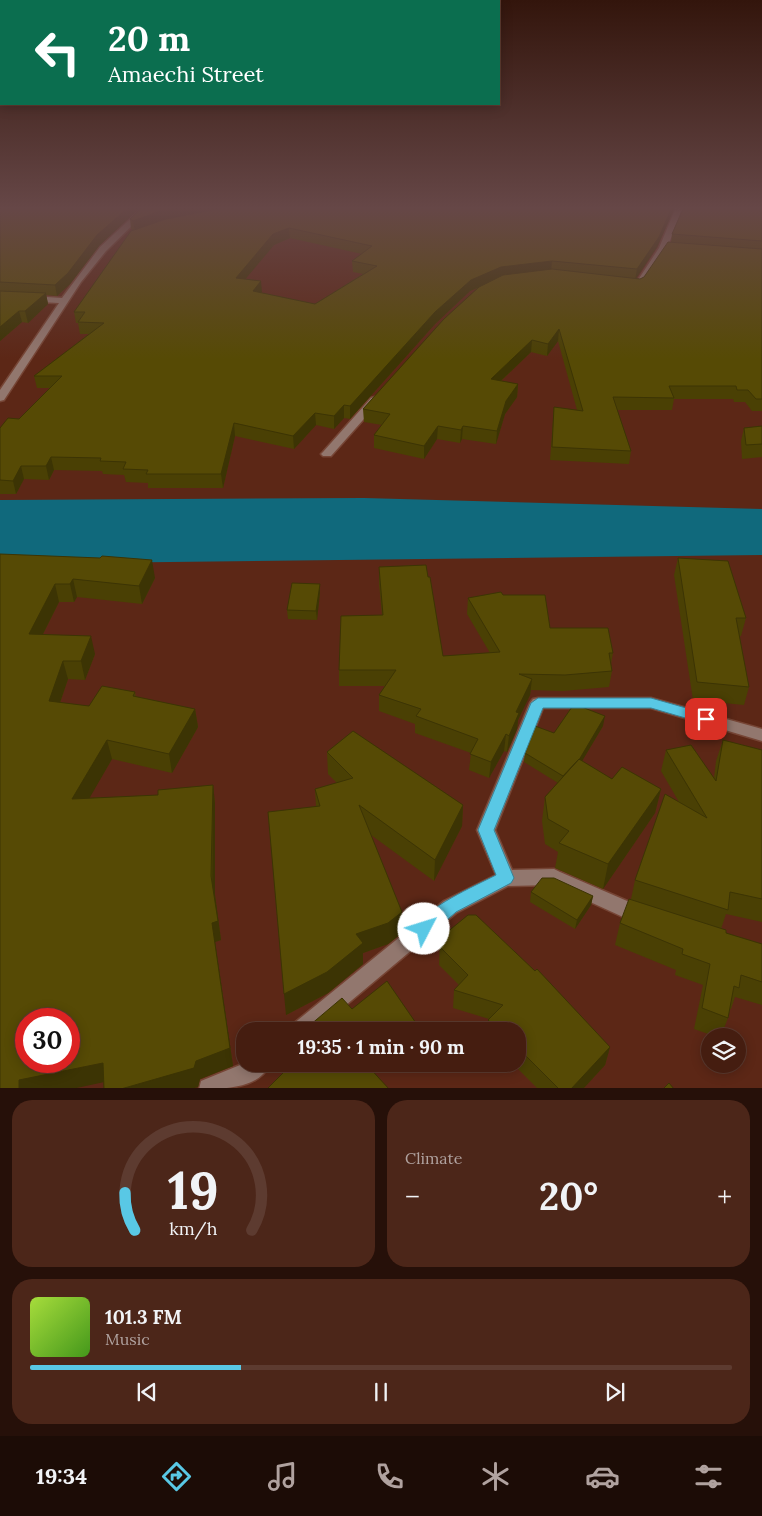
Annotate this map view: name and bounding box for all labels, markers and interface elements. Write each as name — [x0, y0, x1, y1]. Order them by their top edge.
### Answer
text: 20 m — [108, 16, 190, 61]
icon: left — [25, 20, 90, 85]
text: Amaechi Street — [108, 60, 264, 88]
pin — [685, 698, 727, 740]
icon: arrive — [692, 705, 720, 733]
position arrow — [397, 902, 449, 954]
speed limit sign: 30 — [15, 1008, 80, 1073]
map controls — [701, 1028, 746, 1073]
button: layers — [701, 1028, 746, 1073]
text: 19:35 · 1 min · 90 m — [298, 1035, 464, 1059]
text: Climate — [405, 1148, 462, 1168]
text: 19 — [168, 1157, 219, 1223]
text: 20° — [539, 1172, 598, 1220]
text: − — [405, 1179, 420, 1215]
text: + — [717, 1179, 732, 1215]
text: km/h — [169, 1217, 218, 1240]
text: 101.3 FM — [105, 1305, 182, 1329]
text: Music — [105, 1329, 150, 1349]
icon: previous — [133, 1378, 161, 1406]
icon: pause — [367, 1378, 395, 1406]
icon: next — [601, 1378, 629, 1406]
icon: directions — [159, 1459, 194, 1494]
icon: music — [265, 1459, 300, 1494]
icon: phone — [372, 1459, 407, 1494]
icon: climate — [478, 1459, 513, 1494]
icon: car — [585, 1459, 620, 1494]
icon: filters — [691, 1459, 726, 1494]
text: 19:34 — [36, 1462, 87, 1490]

